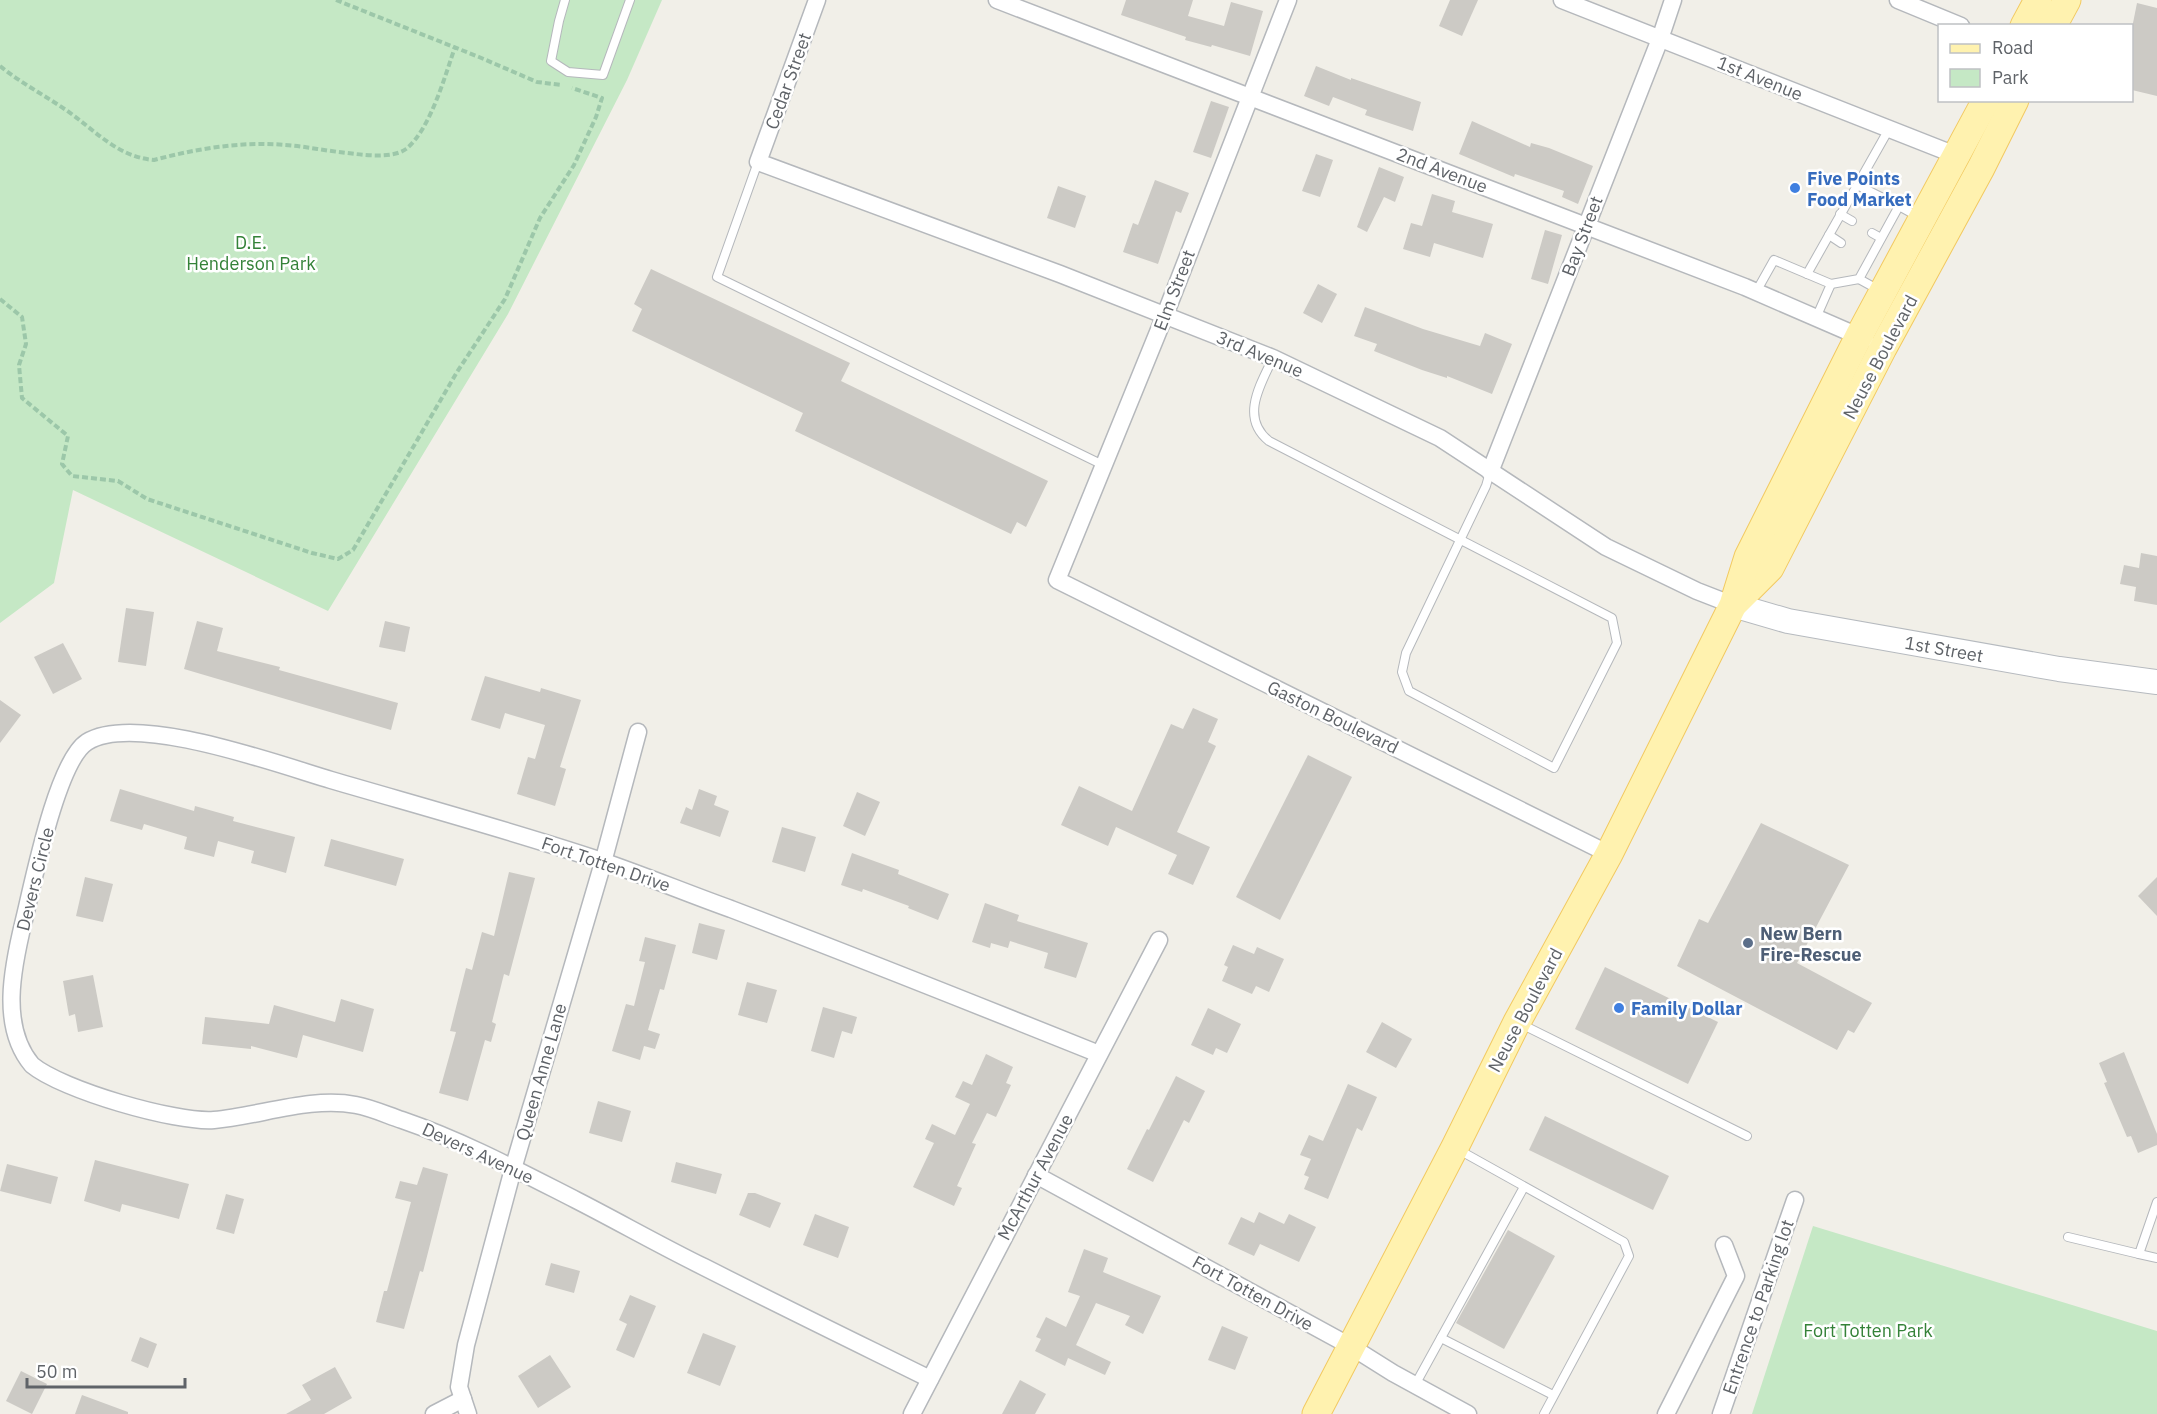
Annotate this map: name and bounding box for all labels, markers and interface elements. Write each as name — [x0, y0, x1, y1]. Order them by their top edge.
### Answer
legend — [1938, 24, 2133, 102]
street label: Cedar Street — [760, 29, 816, 133]
text: Road — [1992, 36, 2033, 59]
street label: 1st Avenue — [1714, 50, 1806, 106]
text: Park — [1992, 66, 2029, 89]
street label: 2nd Avenue — [1393, 142, 1491, 198]
place label: Five Points Food Market — [1807, 167, 1912, 211]
marker: Five Points Food Market — [1788, 181, 1802, 195]
street label: Bay Street — [1556, 193, 1608, 279]
park label: D.E. Henderson Park — [186, 231, 316, 275]
street label: Elm Street — [1148, 246, 1200, 334]
street label: Neuse Boulevard — [1838, 291, 1922, 423]
street label: 3rd Avenue — [1213, 325, 1307, 383]
street label: 1st Street — [1903, 631, 1985, 667]
street label: Gaston Boulevard — [1263, 675, 1403, 759]
street label: Devers Circle — [11, 825, 59, 933]
street label: Fort Totten Drive — [539, 831, 674, 897]
place label: New Bern Fire-Rescue — [1760, 922, 1862, 966]
marker: New Bern Fire-Rescue — [1741, 936, 1755, 950]
street label: Neuse Boulevard — [1483, 944, 1567, 1076]
place label: Family Dollar — [1631, 997, 1742, 1020]
street label: Queen Anne Lane — [510, 1000, 572, 1143]
marker: Family Dollar — [1612, 1001, 1626, 1015]
street label: McArthur Avenue — [992, 1110, 1078, 1244]
street label: Devers Avenue — [419, 1117, 537, 1189]
street label: Entrence to Parking lot — [1717, 1216, 1799, 1398]
street label: Fort Totten Drive — [1189, 1250, 1318, 1336]
park label: Fort Totten Park — [1803, 1319, 1933, 1342]
scale bar — [27, 1351, 184, 1389]
text: 50 m — [36, 1360, 78, 1383]

